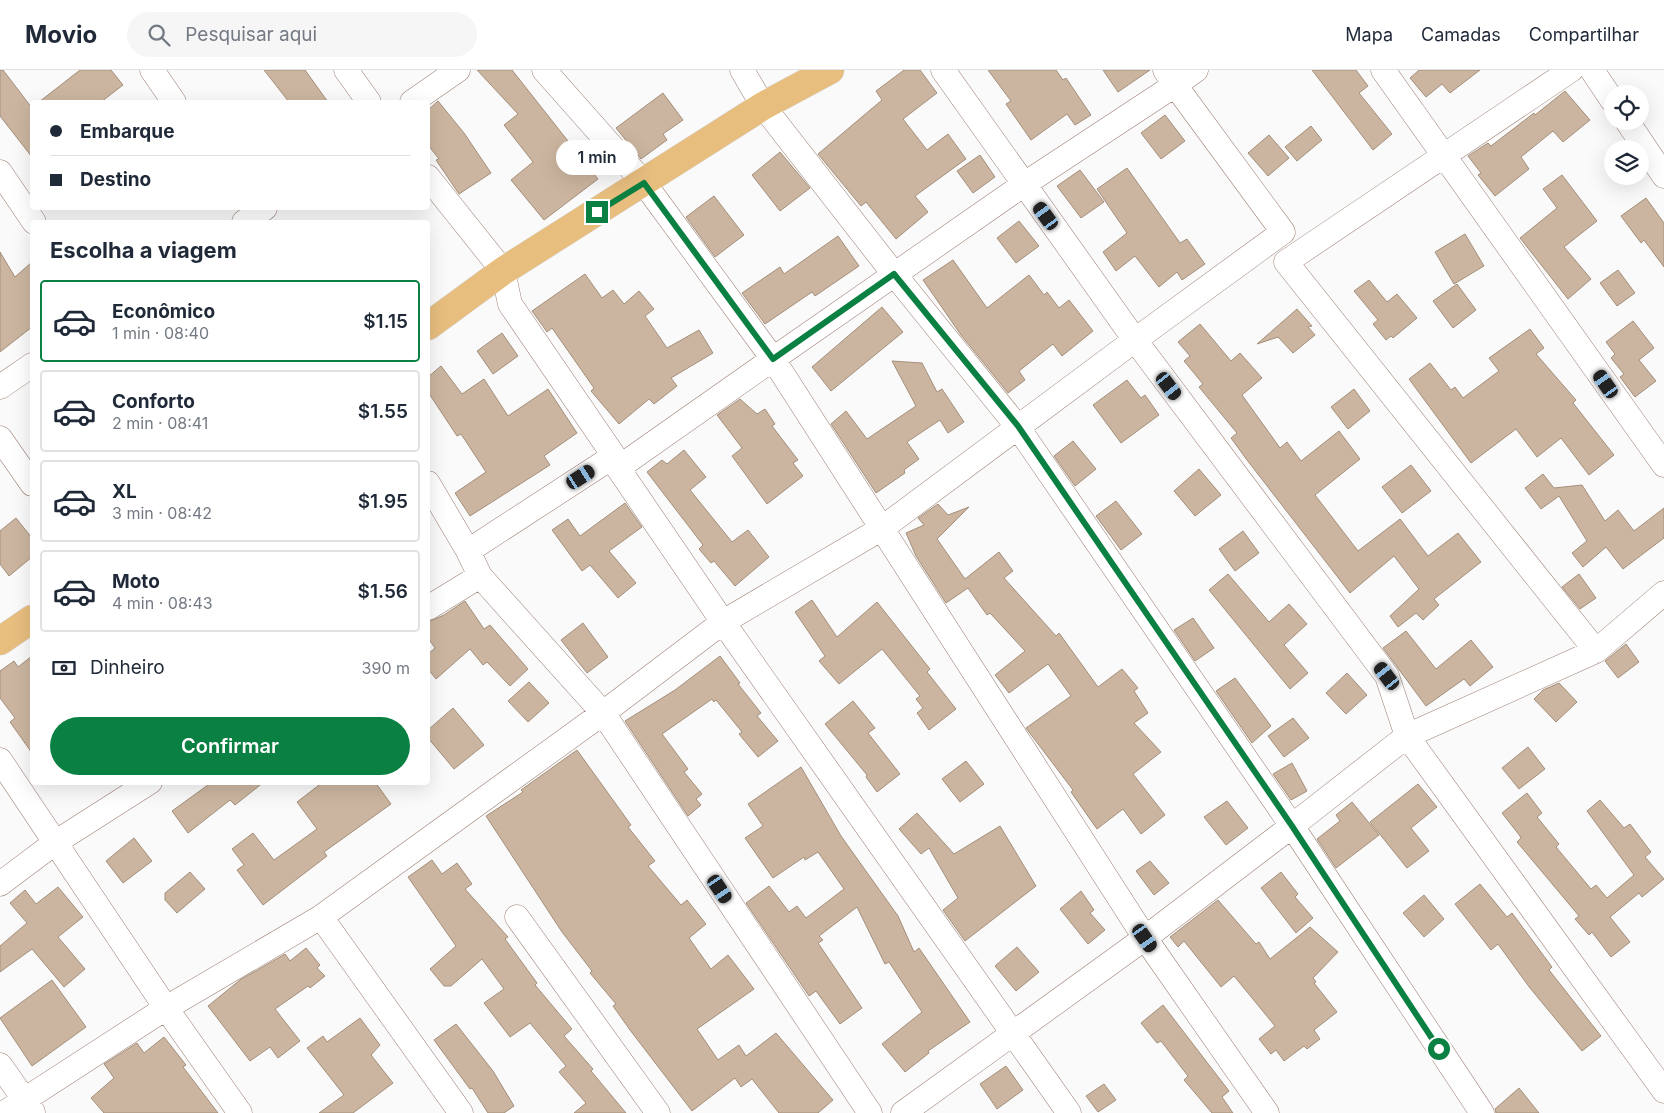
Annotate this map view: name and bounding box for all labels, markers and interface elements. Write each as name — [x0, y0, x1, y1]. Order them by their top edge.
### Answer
search box — [127, 12, 477, 57]
text: Movio — [25, 20, 97, 49]
icon: search — [145, 21, 173, 49]
text: Pesquisar aqui — [185, 23, 317, 46]
text: Mapa — [1345, 24, 1393, 45]
text: Camadas — [1421, 24, 1501, 45]
text: Compartilhar — [1529, 24, 1639, 45]
map controls — [1604, 85, 1649, 185]
button: locate — [1604, 85, 1649, 130]
text: Embarque — [80, 120, 174, 143]
callout: 1 min — [556, 140, 638, 174]
button: layers — [1604, 140, 1649, 185]
text: 1 min — [577, 147, 617, 167]
text: Destino — [80, 168, 151, 191]
car — [1031, 199, 1060, 233]
route end — [586, 201, 608, 223]
text: Escolha a viagem — [50, 237, 237, 263]
icon: car — [52, 299, 97, 344]
text: Econômico — [112, 300, 215, 323]
text: $1.15 — [363, 310, 408, 333]
text: 1 min · 08:40 — [112, 323, 209, 343]
car — [1591, 367, 1620, 401]
car — [1153, 370, 1184, 402]
icon: car — [52, 389, 97, 434]
text: Conforto — [112, 390, 195, 413]
text: $1.55 — [358, 400, 408, 423]
text: 2 min · 08:41 — [112, 413, 208, 433]
car — [564, 463, 597, 491]
icon: car — [52, 479, 97, 524]
text: XL — [112, 480, 137, 503]
text: $1.95 — [358, 490, 408, 513]
text: 3 min · 08:42 — [112, 503, 212, 523]
icon: car — [52, 569, 97, 614]
text: Moto — [112, 570, 160, 593]
text: $1.56 — [358, 580, 408, 603]
text: 4 min · 08:43 — [112, 593, 213, 613]
icon: cash — [50, 654, 78, 682]
text: Dinheiro — [90, 656, 165, 679]
text: 390 m — [362, 658, 410, 678]
car — [1371, 660, 1402, 692]
button: Confirmar — [50, 717, 410, 775]
car — [705, 872, 734, 906]
car — [1130, 921, 1159, 955]
route start — [1428, 1038, 1450, 1060]

